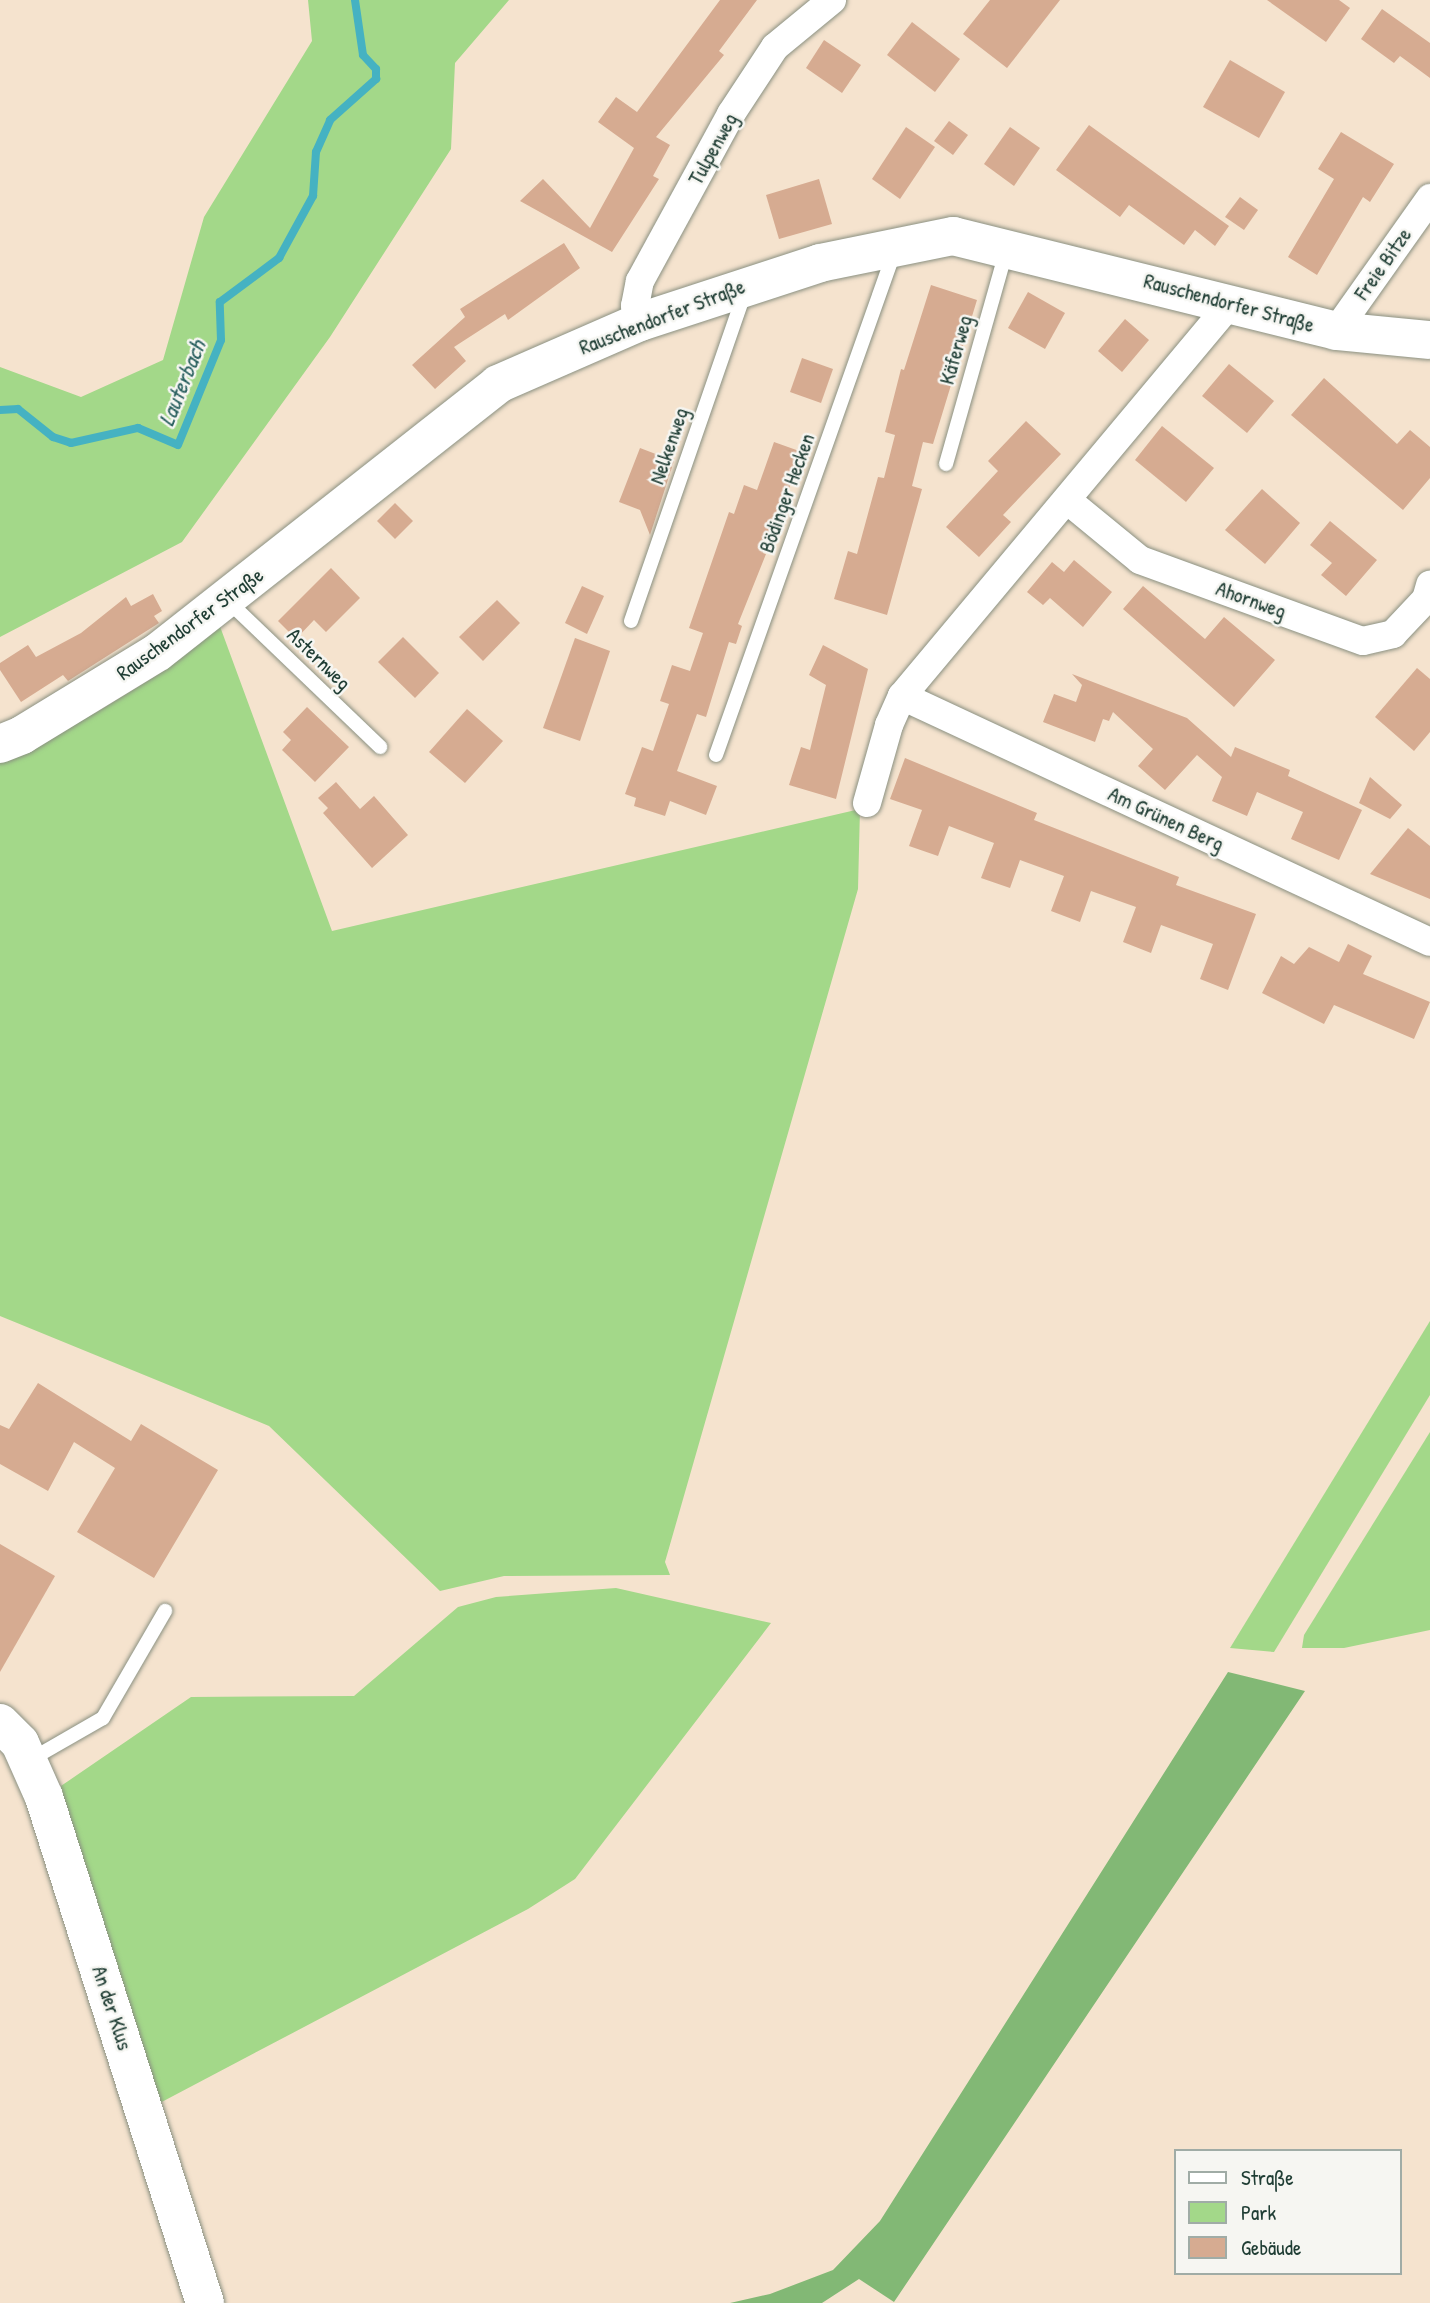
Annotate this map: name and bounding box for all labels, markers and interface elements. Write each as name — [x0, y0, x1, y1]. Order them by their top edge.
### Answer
street label: Tulpenweg — [683, 109, 743, 189]
street label: Freie Bitze — [1349, 223, 1417, 305]
street label: Rauschendorfer Straße — [1141, 268, 1317, 338]
street label: Rauschendorfer Straße — [576, 274, 748, 360]
street label: Käferweg — [934, 313, 978, 387]
water label: Lauterbach — [152, 336, 212, 430]
street label: Nelkenweg — [644, 404, 694, 488]
street label: Bödinger Hecken — [754, 430, 820, 556]
street label: Rauschendorfer Straße — [112, 562, 268, 686]
street label: Ahornweg — [1213, 576, 1289, 624]
street label: Asternweg — [282, 623, 356, 695]
street label: Am Grünen Berg — [1104, 781, 1228, 857]
street label: An der Klus — [87, 1963, 137, 2053]
legend — [1174, 2149, 1402, 2275]
text: Straße — [1241, 2163, 1294, 2192]
text: Park — [1241, 2198, 1276, 2227]
text: Gebäude — [1241, 2233, 1301, 2262]

